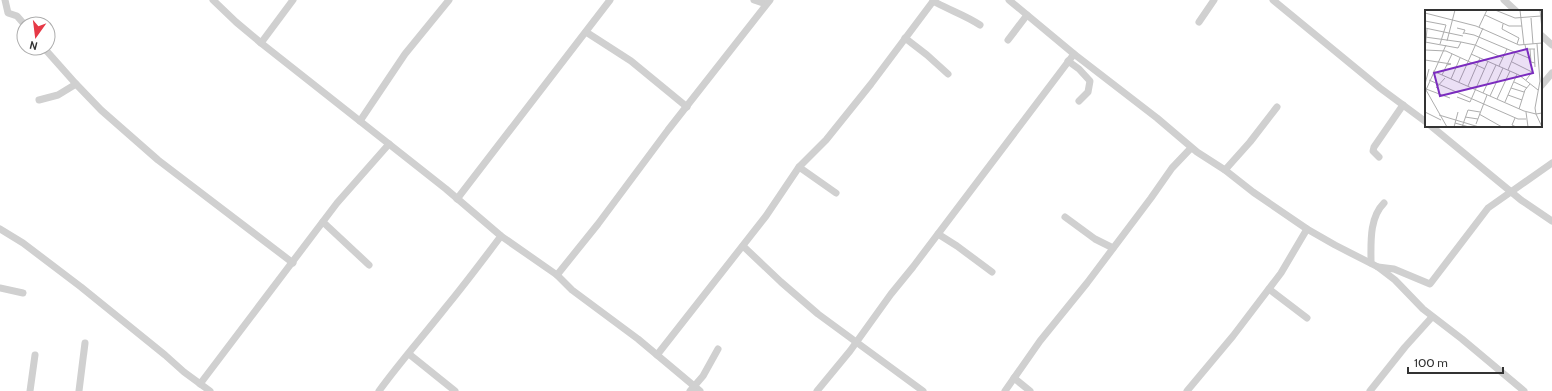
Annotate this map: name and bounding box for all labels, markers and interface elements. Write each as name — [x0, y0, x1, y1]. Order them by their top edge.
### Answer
inset map — [1425, 10, 1542, 127]
north arrow — [16, 16, 56, 56]
text: N — [28, 38, 39, 53]
scale bar — [1408, 349, 1503, 375]
text: 100 m — [1414, 355, 1448, 370]

